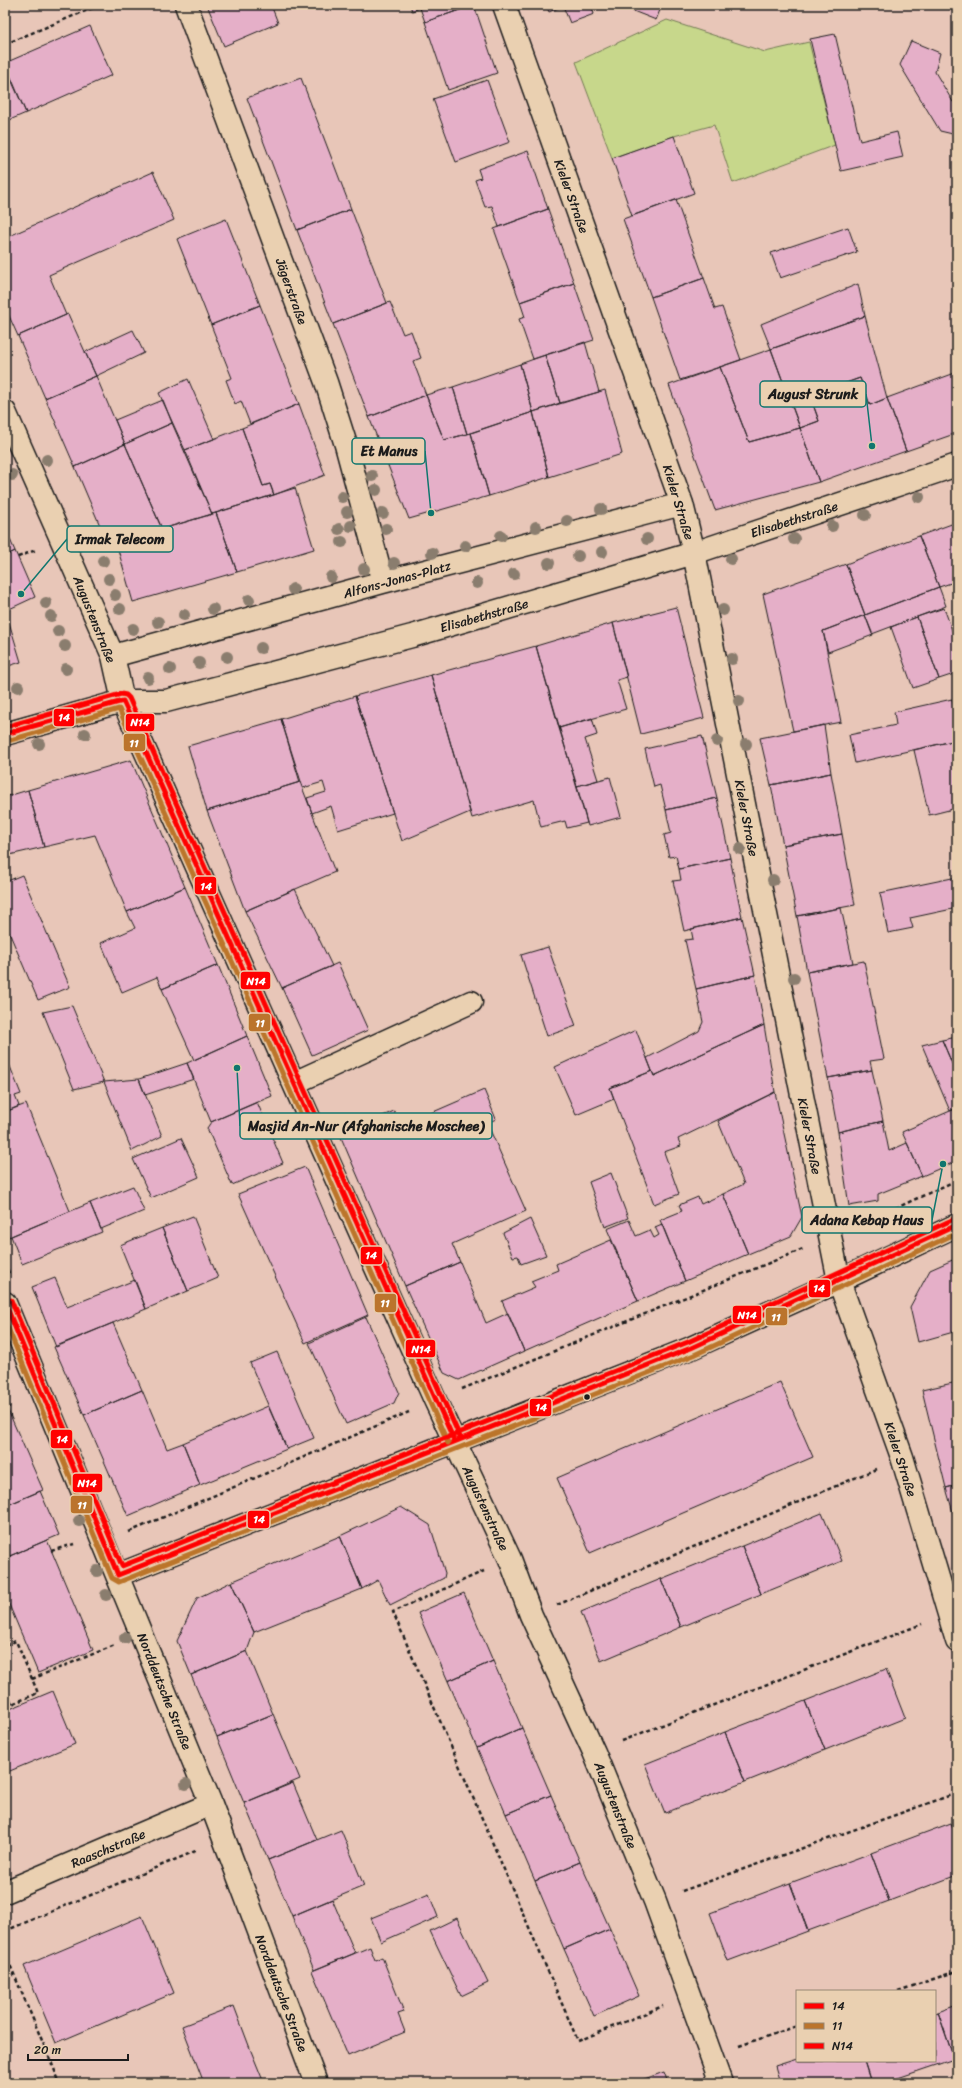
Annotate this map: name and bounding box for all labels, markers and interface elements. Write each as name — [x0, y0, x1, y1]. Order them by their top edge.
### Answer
street label: Kieler Straße — [547, 156, 596, 237]
street label: Jägerstraße — [269, 254, 314, 328]
callout: August Strunk — [760, 381, 866, 407]
text: August Strunk — [767, 382, 859, 407]
callout: Et Manus — [352, 438, 425, 464]
text: Et Manus — [361, 439, 418, 464]
street label: Kieler Straße — [656, 462, 701, 543]
street label: Elisabethstraße — [747, 494, 841, 545]
callout: Irmak Telecom — [67, 526, 173, 552]
text: Irmak Telecom — [74, 527, 165, 552]
street label: Alfons-Jonas-Platz — [340, 554, 454, 605]
street label: Augustenstraße — [66, 571, 123, 667]
street label: Elisabethstraße — [437, 592, 531, 639]
line badge: 14 — [53, 708, 75, 727]
text: 14 — [58, 708, 70, 727]
line badge: N14 — [125, 713, 155, 732]
text: N14 — [129, 713, 150, 732]
line badge: 11 — [123, 733, 146, 752]
text: 11 — [129, 734, 139, 753]
street label: Kieler Straße — [728, 778, 765, 859]
line badge: 14 — [194, 876, 217, 895]
text: 14 — [200, 877, 212, 896]
line badge: N14 — [240, 971, 271, 990]
text: N14 — [245, 972, 266, 991]
line badge: 11 — [248, 1013, 271, 1032]
text: 11 — [255, 1014, 265, 1033]
street label: Kieler Straße — [791, 1096, 828, 1177]
callout: Masjid An-Nur (Afghanische Moschee) — [240, 1113, 492, 1139]
text: Masjid An-Nur (Afghanische Moschee) — [247, 1114, 485, 1139]
callout: Adana Kebap Haus — [802, 1207, 932, 1233]
text: Adana Kebap Haus — [809, 1208, 924, 1233]
line badge: 14 — [360, 1246, 383, 1265]
text: 14 — [365, 1246, 377, 1265]
line badge: 14 — [808, 1279, 831, 1298]
text: 14 — [813, 1279, 825, 1298]
line badge: 11 — [374, 1293, 397, 1313]
text: 11 — [380, 1294, 390, 1313]
line badge: N14 — [732, 1305, 762, 1324]
text: N14 — [736, 1306, 757, 1325]
line badge: 11 — [765, 1307, 788, 1326]
text: 11 — [771, 1308, 781, 1327]
line badge: N14 — [405, 1339, 436, 1358]
text: N14 — [410, 1340, 431, 1359]
unlabelled marker — [582, 1392, 592, 1402]
line badge: 14 — [529, 1398, 552, 1417]
text: 14 — [535, 1398, 547, 1417]
street label: Kieler Straße — [878, 1419, 924, 1500]
line badge: 14 — [50, 1429, 73, 1449]
text: 14 — [56, 1430, 68, 1449]
street label: Augustenstraße — [455, 1461, 516, 1555]
line badge: N14 — [72, 1473, 103, 1493]
text: N14 — [76, 1474, 97, 1493]
line badge: 11 — [70, 1495, 93, 1514]
text: 11 — [77, 1496, 87, 1515]
line badge: 14 — [247, 1510, 270, 1529]
text: 14 — [253, 1510, 265, 1529]
street label: Norddeutsche Straße — [131, 1629, 198, 1753]
street label: Augustenstraße — [587, 1757, 644, 1853]
street label: Raaschstraße — [67, 1822, 150, 1875]
street label: Norddeutsche Straße — [249, 1931, 315, 2055]
legend — [796, 1990, 936, 2062]
text: 14 — [832, 1995, 845, 2017]
text: 11 — [832, 2015, 842, 2037]
text: N14 — [832, 2035, 853, 2057]
scale bar — [28, 2036, 128, 2062]
text: 20 m — [34, 2039, 61, 2061]

